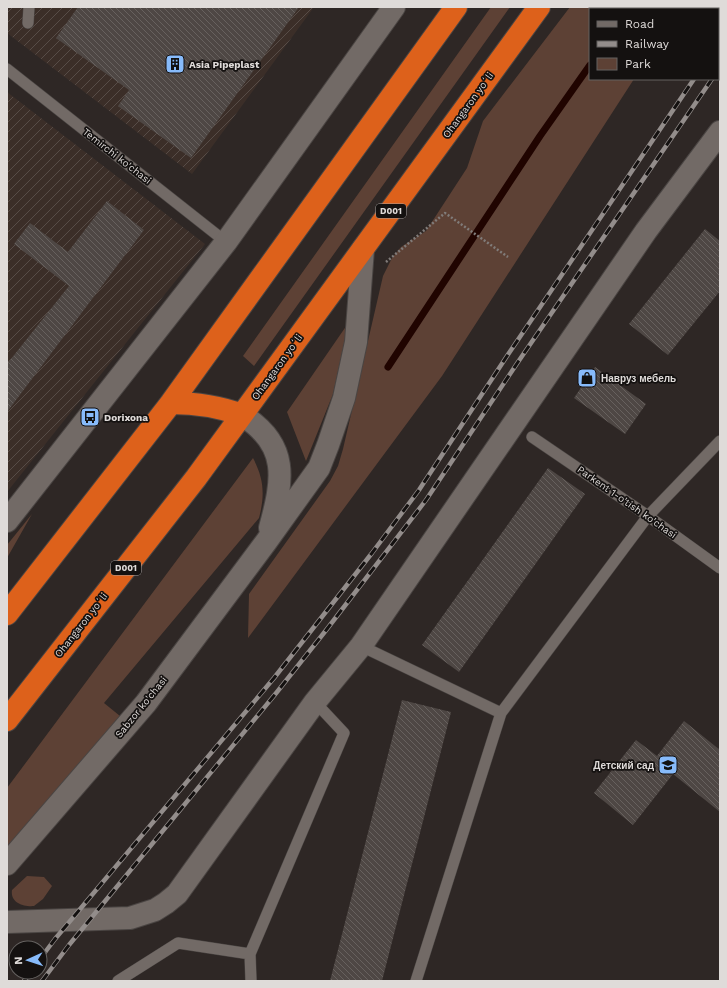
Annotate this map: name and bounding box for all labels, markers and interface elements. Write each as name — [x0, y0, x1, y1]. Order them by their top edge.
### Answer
legend — [589, 8, 719, 80]
text: Road — [625, 17, 654, 31]
text: Railway — [625, 37, 670, 51]
building icon: Asia Pipeplast — [164, 53, 186, 75]
text: Park — [625, 57, 651, 71]
place label: Asia Pipeplast — [189, 59, 260, 70]
street label: Ohangaron yoʻli — [440, 70, 496, 140]
street label: Temirchi ko'chasi — [81, 126, 153, 186]
road number: D001 — [376, 204, 406, 218]
street label: Ohangaron yoʻli — [249, 332, 305, 402]
shop icon: Навруз мебель — [576, 367, 598, 389]
place label: Навруз мебель — [601, 373, 676, 384]
bus stop icon: Dorixona — [79, 406, 101, 428]
place label: Dorixona — [104, 412, 148, 423]
street label: Parkent 1-o'tish ko'chasi — [575, 464, 679, 540]
road number: D001 — [111, 561, 141, 575]
street label: Ohangaron yoʻli — [52, 591, 110, 659]
street label: Sabzor ko'chasi — [113, 674, 169, 740]
school or university icon: Детский сад — [657, 754, 679, 776]
place label: Детский сад — [593, 760, 655, 771]
north arrow — [8, 940, 48, 980]
text: N — [12, 956, 25, 965]

